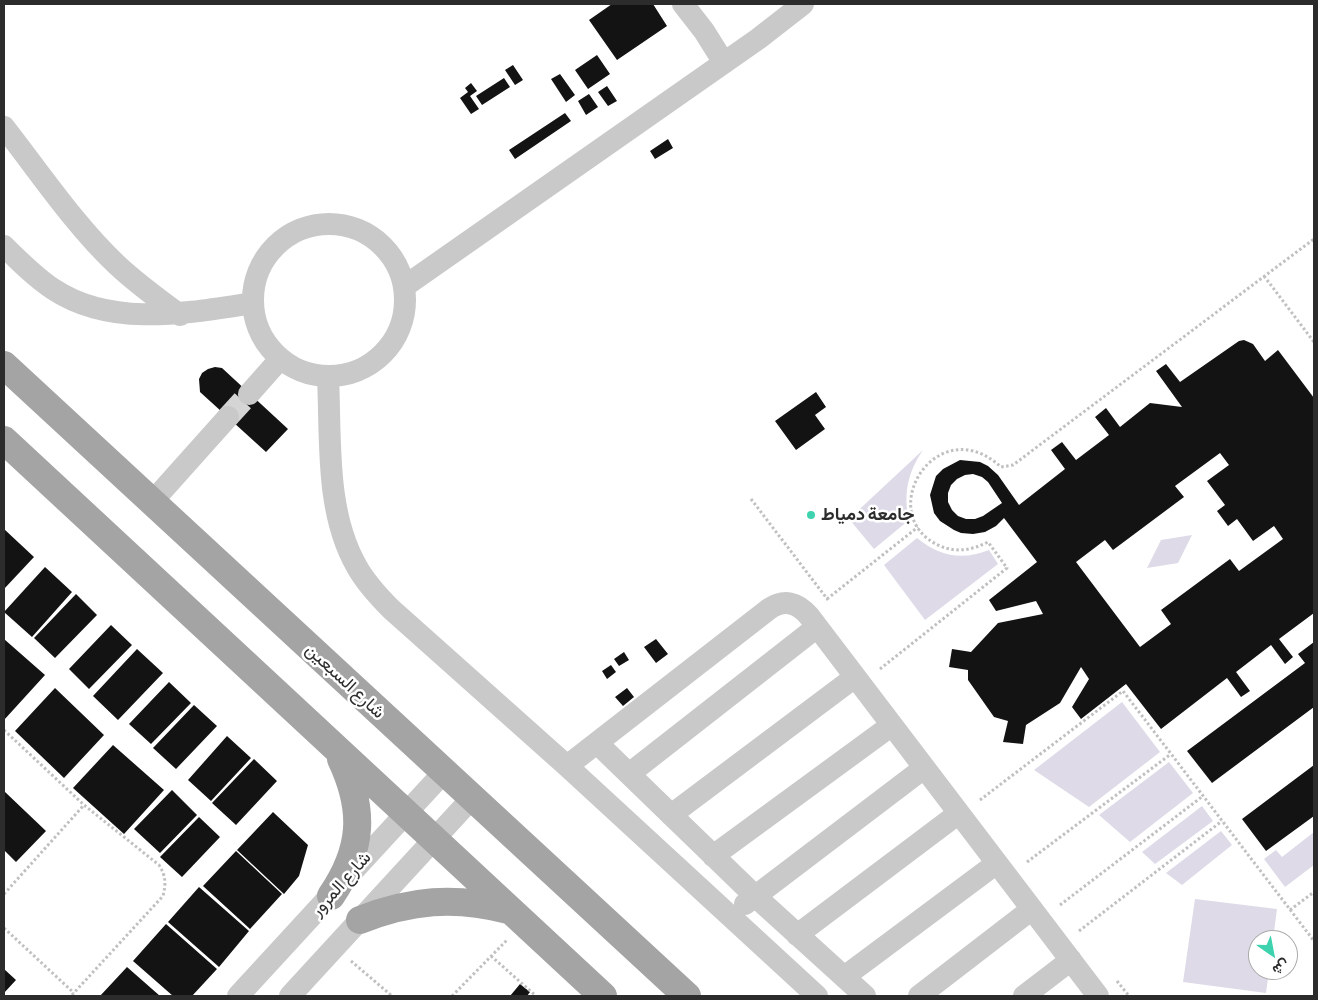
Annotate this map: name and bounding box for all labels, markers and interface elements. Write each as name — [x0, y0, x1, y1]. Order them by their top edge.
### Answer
place label: جامعة دمياط — [821, 504, 914, 526]
marker: جامعة دمياط — [805, 509, 817, 521]
street label: شارع السبعين — [301, 639, 389, 723]
street label: شارع المرور — [306, 847, 376, 921]
north arrow — [1248, 930, 1298, 980]
text: ش — [1270, 956, 1292, 977]

